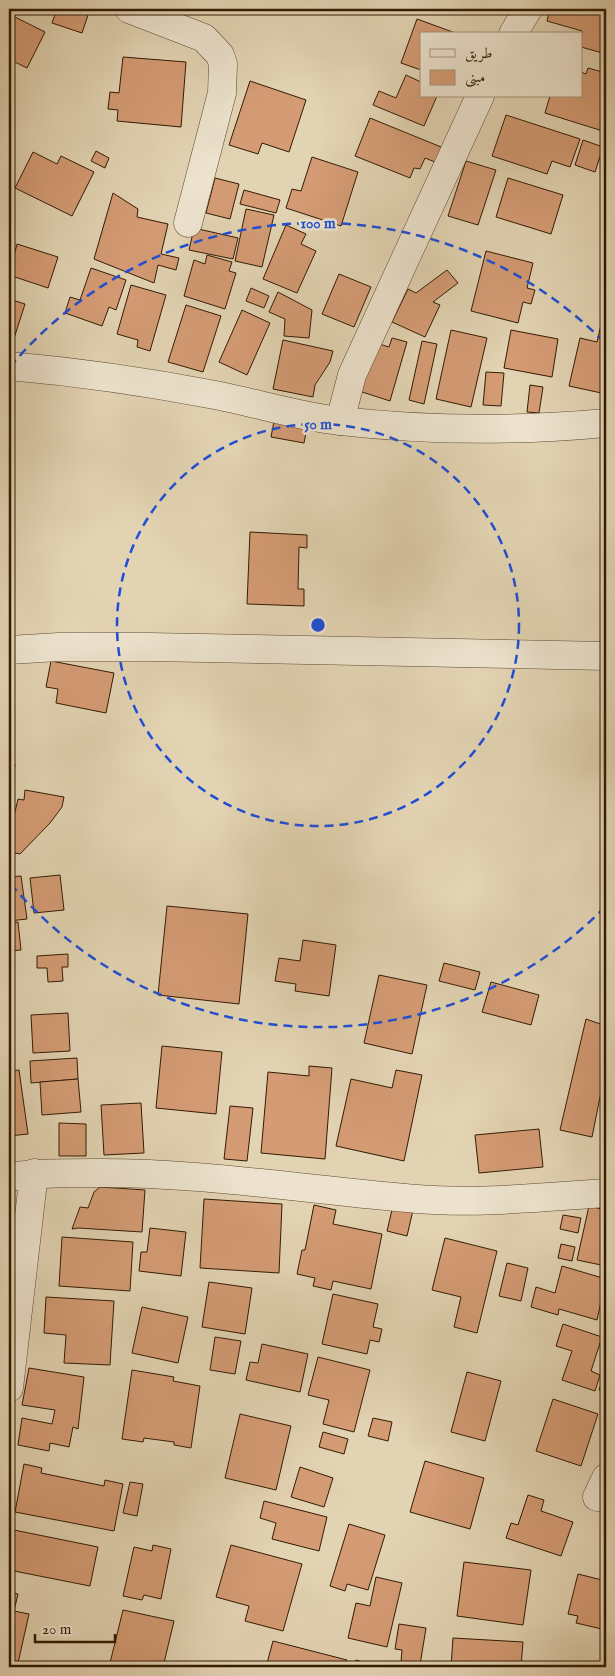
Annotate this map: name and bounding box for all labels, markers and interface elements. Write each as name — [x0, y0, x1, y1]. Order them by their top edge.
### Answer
legend — [420, 32, 582, 98]
text: طريق — [465, 44, 492, 63]
text: مبنى — [465, 68, 485, 88]
text: 100 m — [300, 214, 336, 233]
text: 50 m — [304, 415, 332, 434]
centre of rings — [309, 616, 327, 634]
scale bar — [35, 1611, 115, 1643]
text: 20 m — [42, 1620, 72, 1639]

